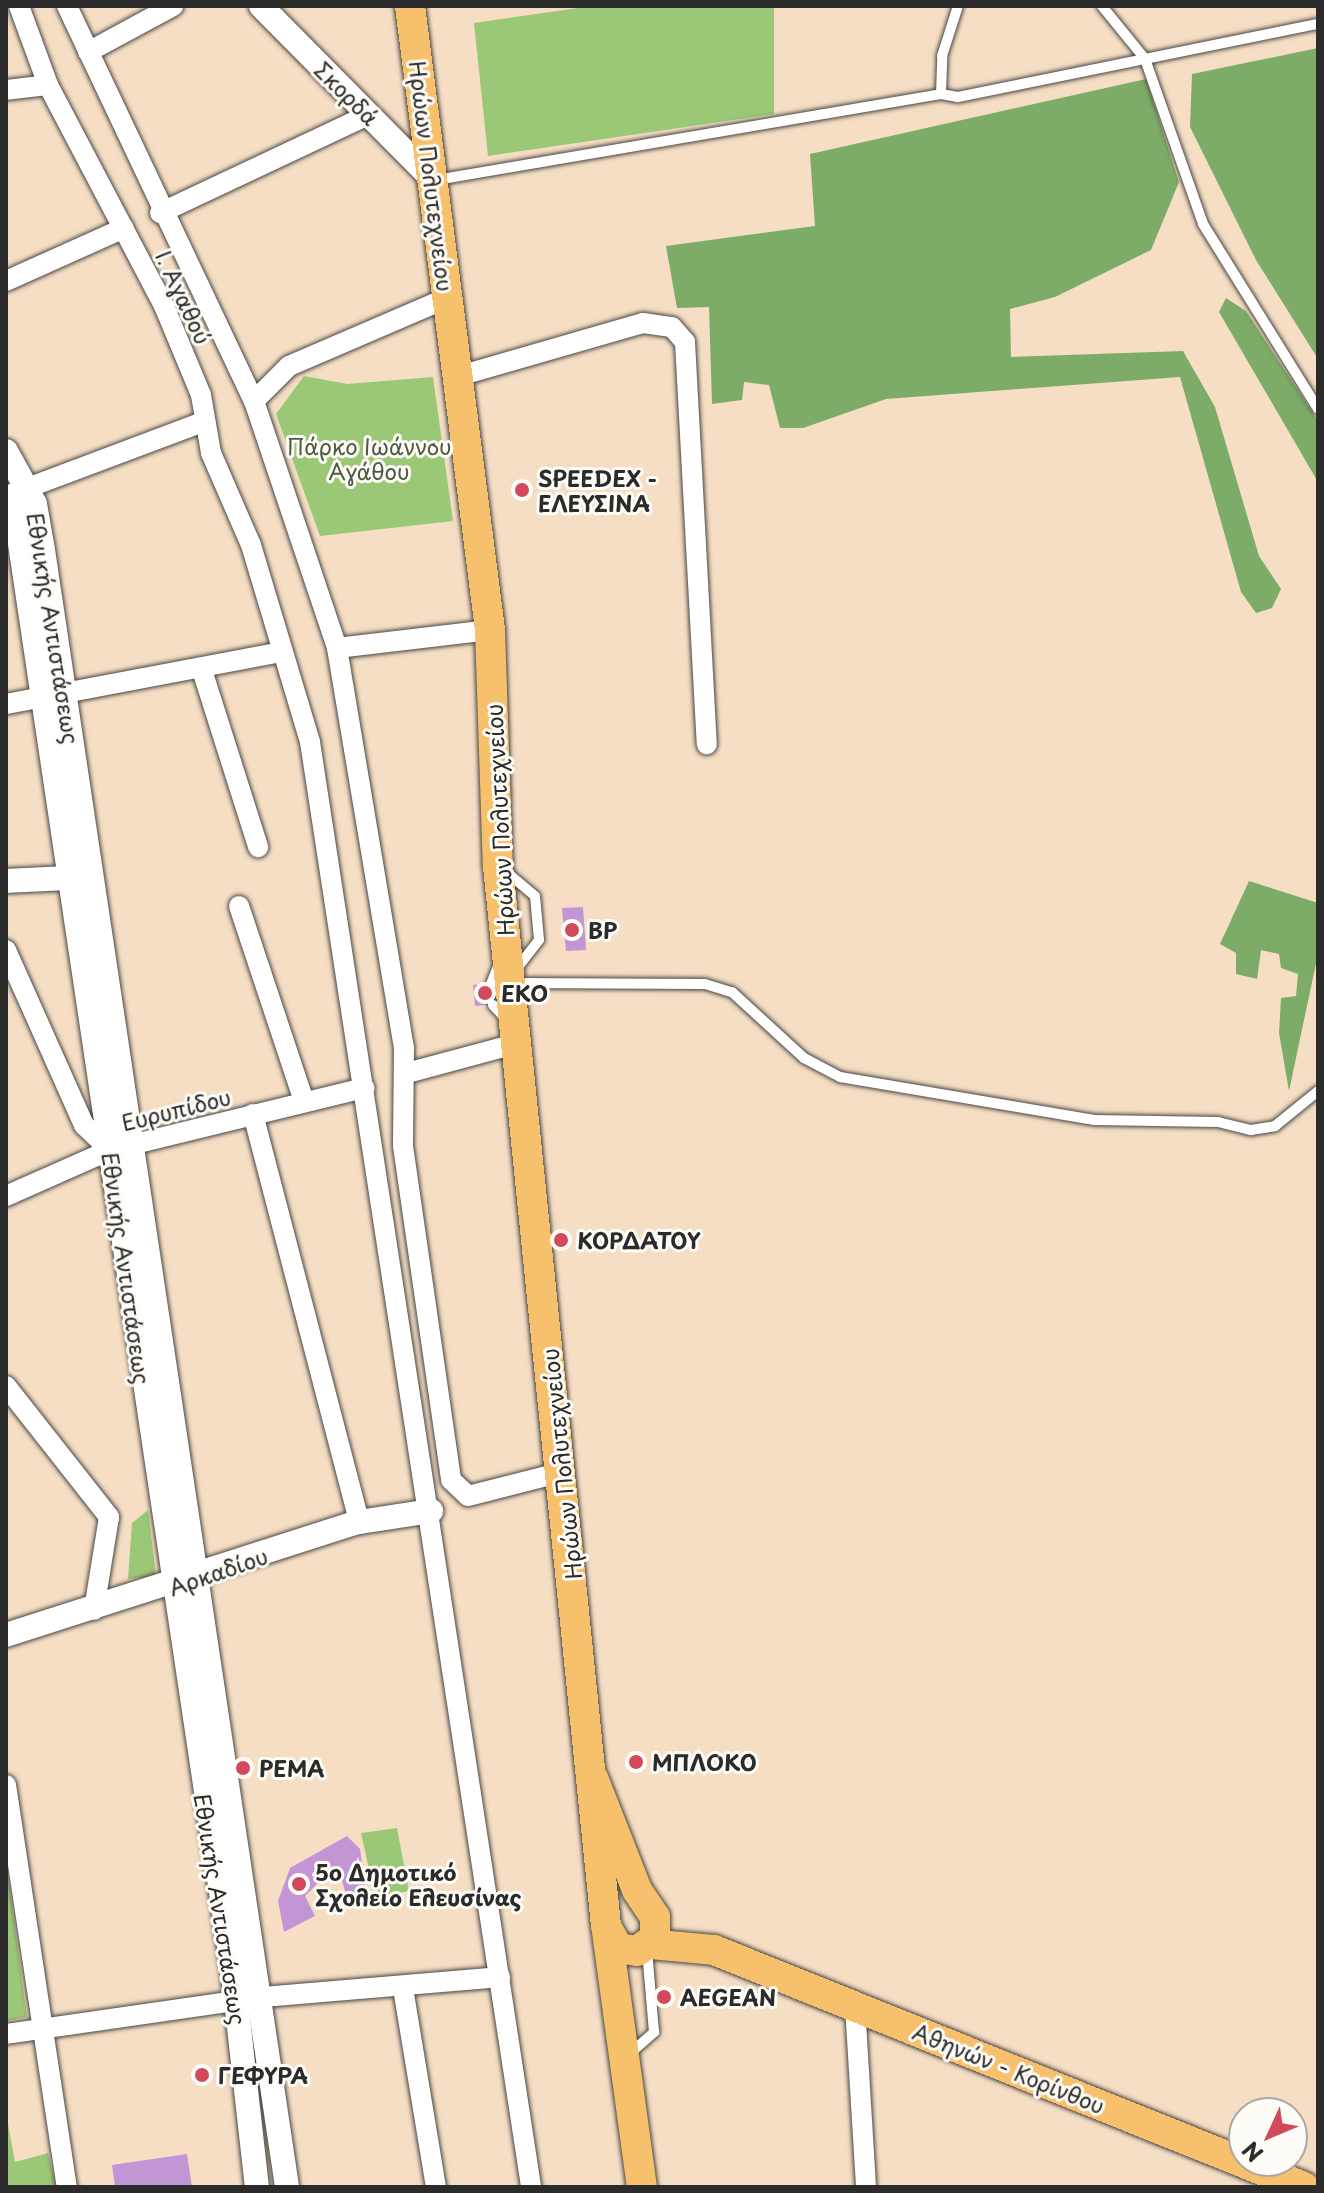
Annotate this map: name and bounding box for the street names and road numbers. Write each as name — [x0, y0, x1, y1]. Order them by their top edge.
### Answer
street label: Σκορδά — [310, 56, 384, 130]
street label: Ηρώων Πολυτεχνείου — [405, 59, 459, 293]
street label: Ι. Αγαθού — [151, 246, 217, 348]
street label: Εθνικής Αντιστάσεως — [23, 510, 85, 746]
street label: Ηρώων Πολυτεχνείου — [480, 703, 518, 937]
street label: Ευρυπίδου — [119, 1083, 233, 1135]
street label: Εθνικής Αντιστάσεως — [98, 1150, 156, 1386]
street label: Ηρώων Πολυτεχνείου — [536, 1347, 586, 1581]
street label: Αρκαδίου — [165, 1542, 271, 1600]
street label: Εθνικής Αντιστάσεως — [190, 1791, 252, 2027]
street label: Αθηνών - Κορίνθου — [909, 2017, 1109, 2119]

